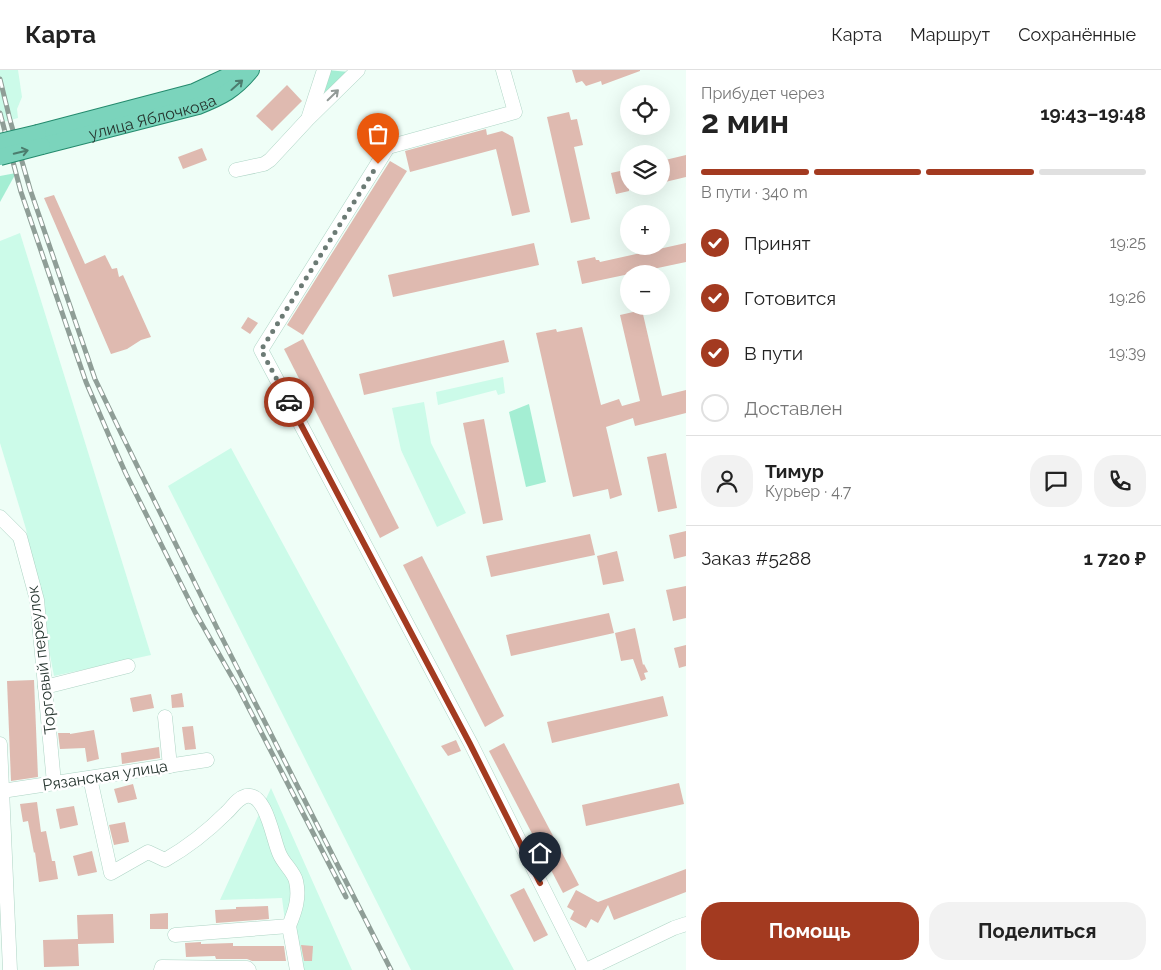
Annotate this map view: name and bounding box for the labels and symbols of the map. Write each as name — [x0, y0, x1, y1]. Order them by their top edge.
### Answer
one-way arrow — [230, 79, 243, 91]
one-way arrow — [327, 88, 339, 101]
street label: улица Яблочкова — [87, 91, 219, 144]
pin — [357, 113, 399, 164]
one-way arrow — [12, 146, 28, 156]
courier — [264, 377, 314, 427]
street label: Торговый переулок — [23, 585, 60, 735]
street label: Рязанская улица — [41, 756, 169, 795]
pin — [519, 832, 561, 883]

